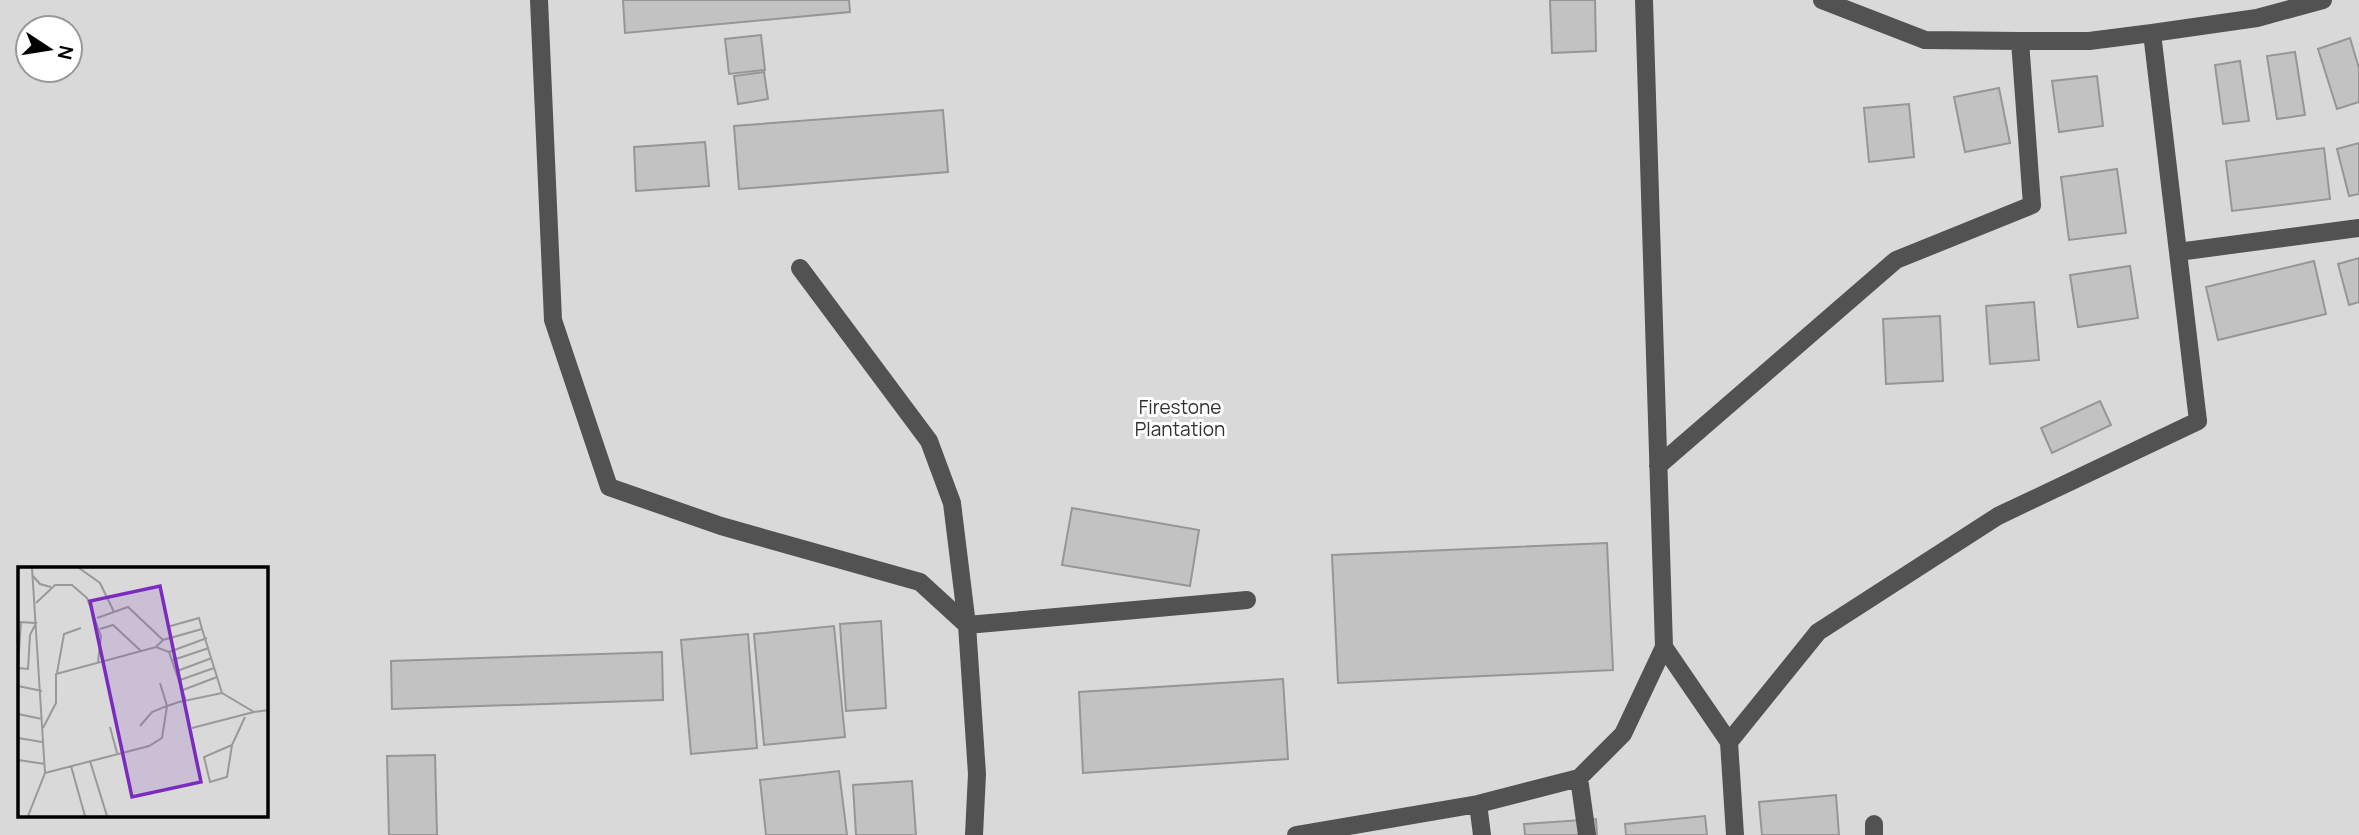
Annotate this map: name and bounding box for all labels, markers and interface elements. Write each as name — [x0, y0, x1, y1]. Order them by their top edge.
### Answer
north arrow — [14, 14, 84, 84]
text: N — [51, 43, 80, 62]
park label: Firestone Plantation — [1135, 394, 1225, 442]
inset map — [18, 567, 268, 818]

